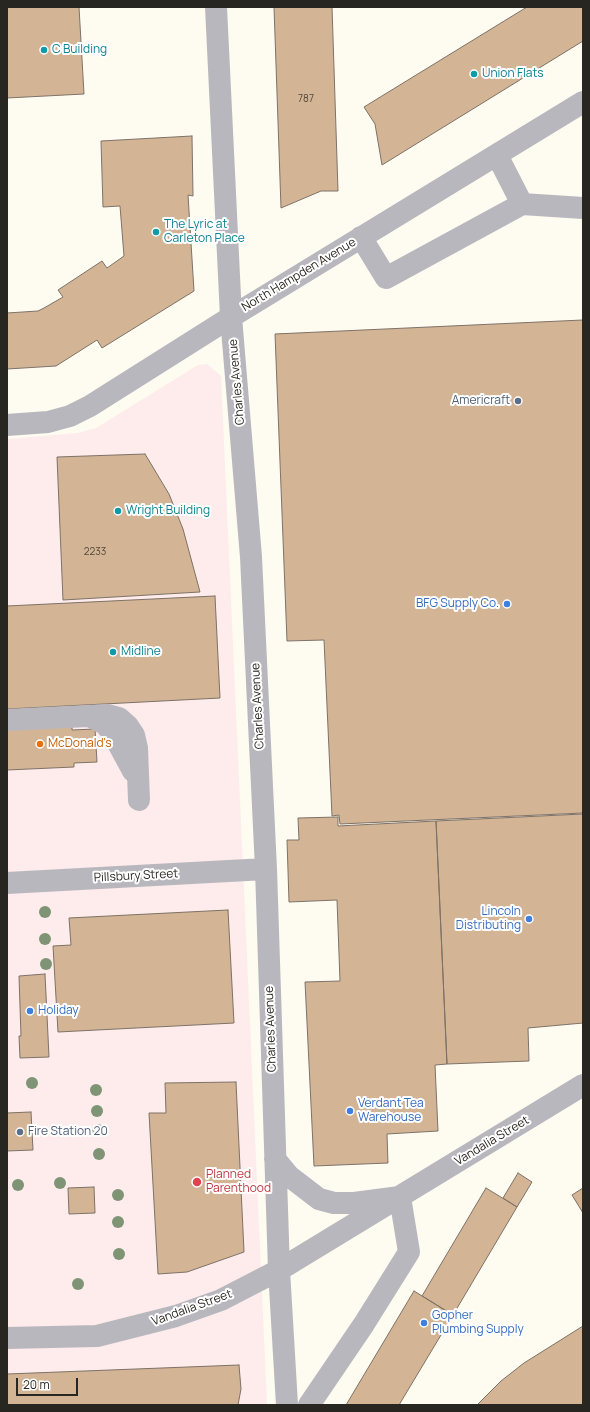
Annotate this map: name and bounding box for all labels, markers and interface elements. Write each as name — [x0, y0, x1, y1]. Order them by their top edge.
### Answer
place label: C Building — [52, 43, 107, 57]
marker: C Building — [39, 45, 49, 55]
place label: Union Flats — [482, 67, 544, 81]
marker: Union Flats — [469, 69, 479, 79]
house number: 787 — [298, 93, 314, 105]
place label: The Lyric at Carleton Place — [164, 218, 245, 246]
marker: The Lyric at Carleton Place — [151, 227, 161, 237]
street label: North Hampden Avenue — [239, 235, 359, 315]
street label: Charles Avenue — [226, 338, 248, 426]
place label: Americraft — [452, 394, 510, 408]
marker: Americraft — [513, 396, 523, 406]
place label: Wright Building — [126, 504, 210, 518]
marker: Wright Building — [113, 506, 123, 516]
house number: 2233 — [84, 546, 106, 558]
place label: BFG Supply Co. — [416, 597, 499, 611]
marker: BFG Supply Co. — [502, 599, 512, 609]
place label: Midline — [121, 645, 161, 659]
marker: Midline — [108, 647, 118, 657]
street label: Charles Avenue — [249, 663, 267, 749]
place label: McDonald's — [48, 737, 111, 751]
marker: McDonald's — [35, 739, 45, 749]
street label: Pillsbury Street — [93, 867, 179, 885]
place label: Lincoln Distributing — [456, 905, 521, 933]
marker: Lincoln Distributing — [524, 914, 534, 924]
street label: Charles Avenue — [262, 986, 280, 1072]
place label: Holiday — [38, 1004, 79, 1018]
marker: Holiday — [25, 1006, 35, 1016]
place label: Verdant Tea Warehouse — [358, 1097, 424, 1125]
marker: Verdant Tea Warehouse — [345, 1106, 355, 1116]
street label: Vandalia Street — [452, 1113, 532, 1169]
place label: Fire Station 20 — [28, 1125, 108, 1139]
marker: Fire Station 20 — [15, 1127, 25, 1137]
place label: Planned Parenthood — [206, 1168, 271, 1196]
marker: Planned Parenthood — [191, 1176, 203, 1188]
street label: Vandalia Street — [150, 1287, 234, 1329]
place label: Gopher Plumbing Supply — [432, 1309, 524, 1337]
marker: Gopher Plumbing Supply — [419, 1318, 429, 1328]
scale bar — [18, 1370, 80, 1396]
text: 20 m — [23, 1376, 50, 1393]

